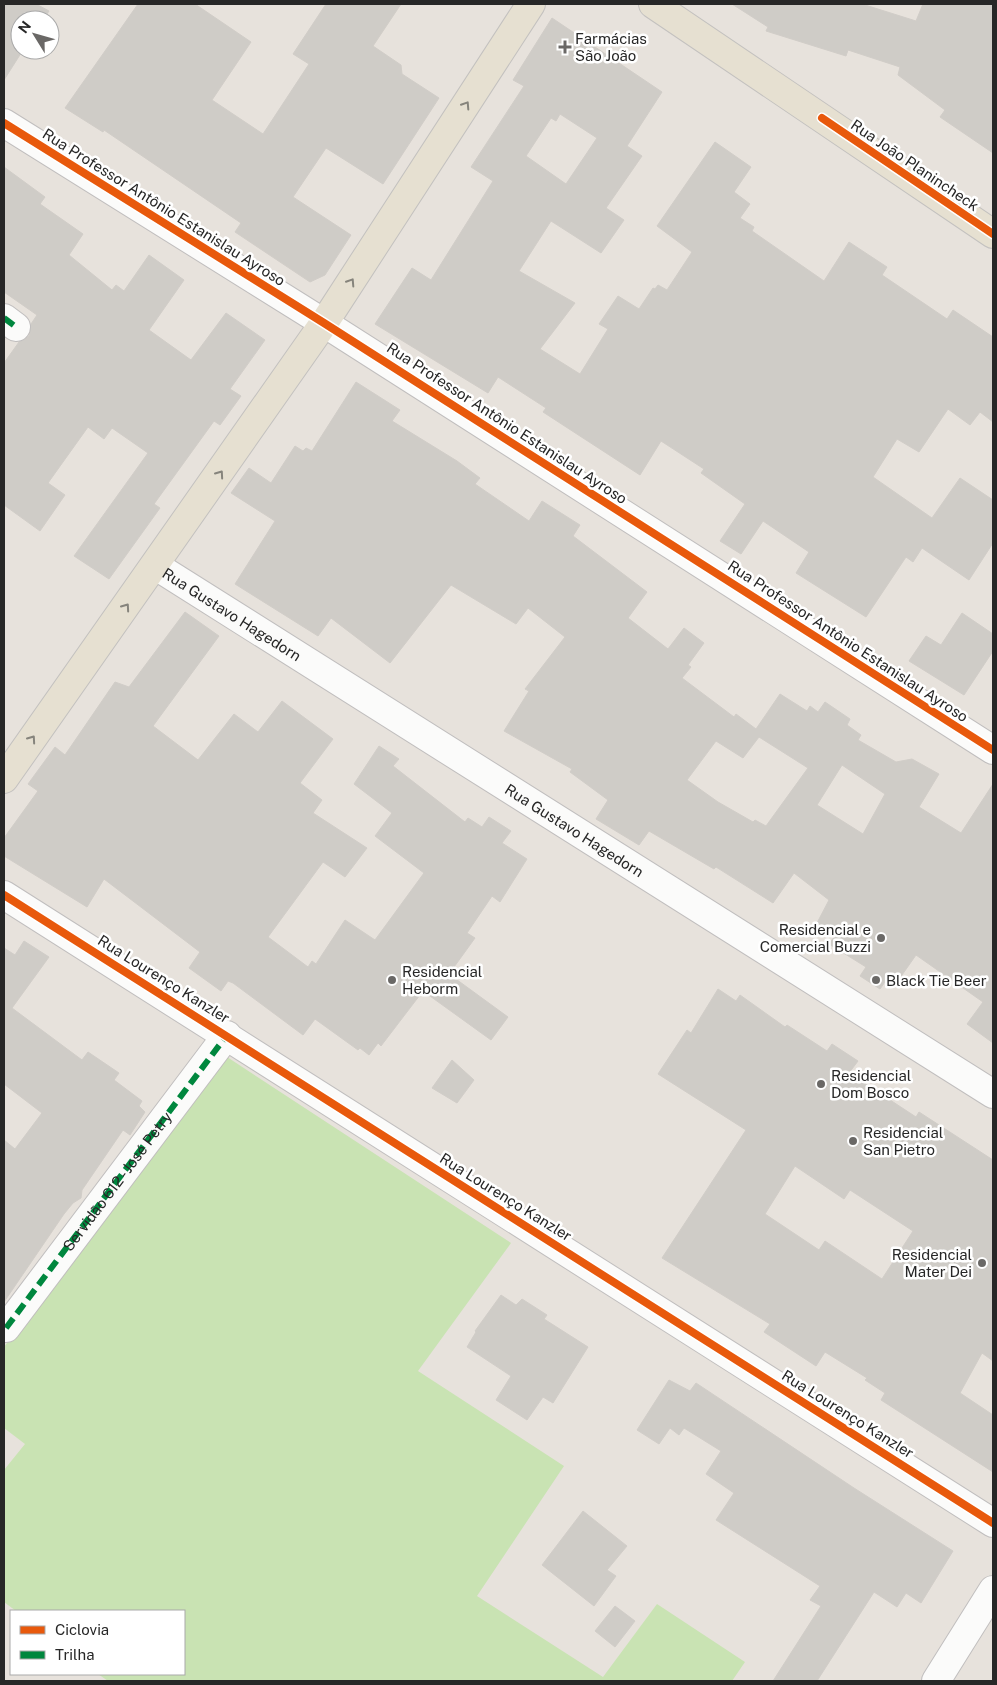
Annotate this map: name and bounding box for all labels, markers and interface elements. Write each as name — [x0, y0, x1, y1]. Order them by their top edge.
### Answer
north arrow — [10, 10, 60, 60]
text: N — [15, 18, 34, 36]
place label: Farmácias São João — [575, 30, 647, 64]
marker: Farmácias São João — [559, 41, 571, 53]
one-way arrow — [459, 101, 469, 110]
street label: Rua João Planincheck — [848, 116, 982, 214]
street label: Rua Professor Antônio Estanislau Ayroso — [40, 125, 288, 289]
one-way arrow — [344, 279, 354, 288]
street label: Rua Professor Antônio Estanislau Ayroso — [384, 339, 630, 507]
one-way arrow — [214, 470, 223, 480]
street label: Rua Professor Antônio Estanislau Ayroso — [725, 557, 971, 725]
street label: Rua Gustavo Hagedorn — [160, 564, 305, 664]
one-way arrow — [120, 603, 129, 613]
one-way arrow — [26, 735, 35, 745]
street label: Rua Gustavo Hagedorn — [502, 780, 647, 880]
place label: Residencial e Comercial Buzzi — [760, 921, 871, 955]
street label: Rua Lourenço Kanzler — [95, 931, 233, 1027]
marker: Residencial e Comercial Buzzi — [875, 932, 887, 944]
place label: Residencial Heborm — [402, 963, 482, 997]
place label: Black Tie Beer — [886, 972, 987, 989]
marker: Residencial Heborm — [386, 974, 398, 986]
marker: Black Tie Beer — [870, 974, 882, 986]
place label: Residencial Dom Bosco — [831, 1067, 911, 1101]
marker: Residencial Dom Bosco — [815, 1078, 827, 1090]
street label: Servidão 612 - José Petry — [59, 1108, 175, 1254]
place label: Residencial San Pietro — [863, 1124, 943, 1158]
marker: Residencial San Pietro — [847, 1135, 859, 1147]
street label: Rua Lourenço Kanzler — [437, 1149, 575, 1245]
place label: Residencial Mater Dei — [892, 1246, 972, 1280]
marker: Residencial Mater Dei — [976, 1257, 988, 1269]
street label: Rua Lourenço Kanzler — [779, 1366, 917, 1462]
legend — [10, 1610, 185, 1675]
text: Ciclovia — [55, 1621, 109, 1638]
text: Trilha — [55, 1646, 94, 1663]

